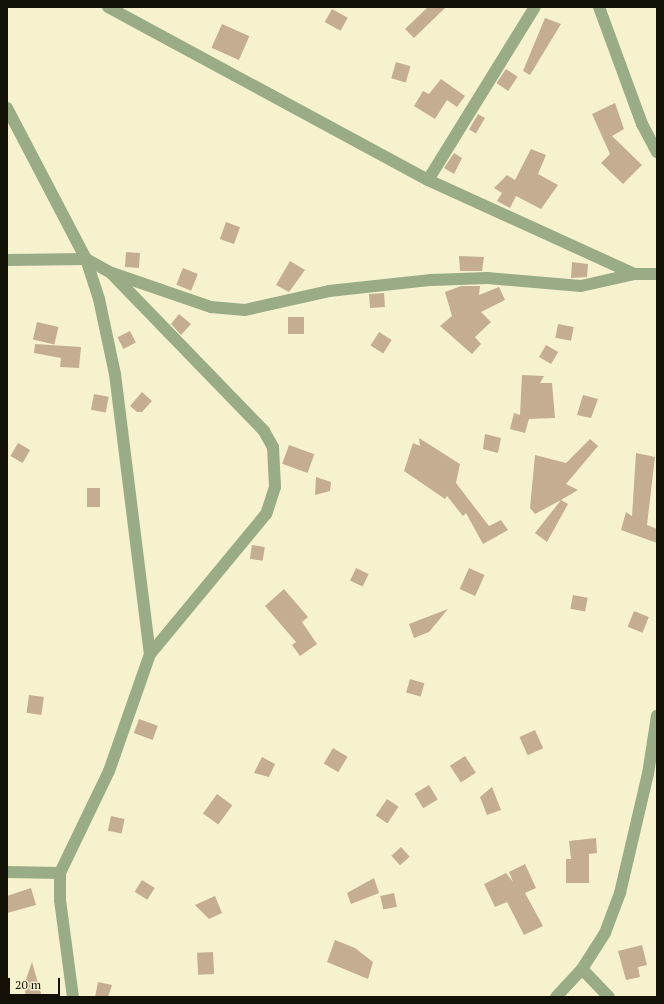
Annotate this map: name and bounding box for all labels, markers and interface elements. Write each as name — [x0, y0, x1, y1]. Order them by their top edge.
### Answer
scale bar — [10, 970, 62, 996]
text: 20 m — [15, 977, 41, 992]

